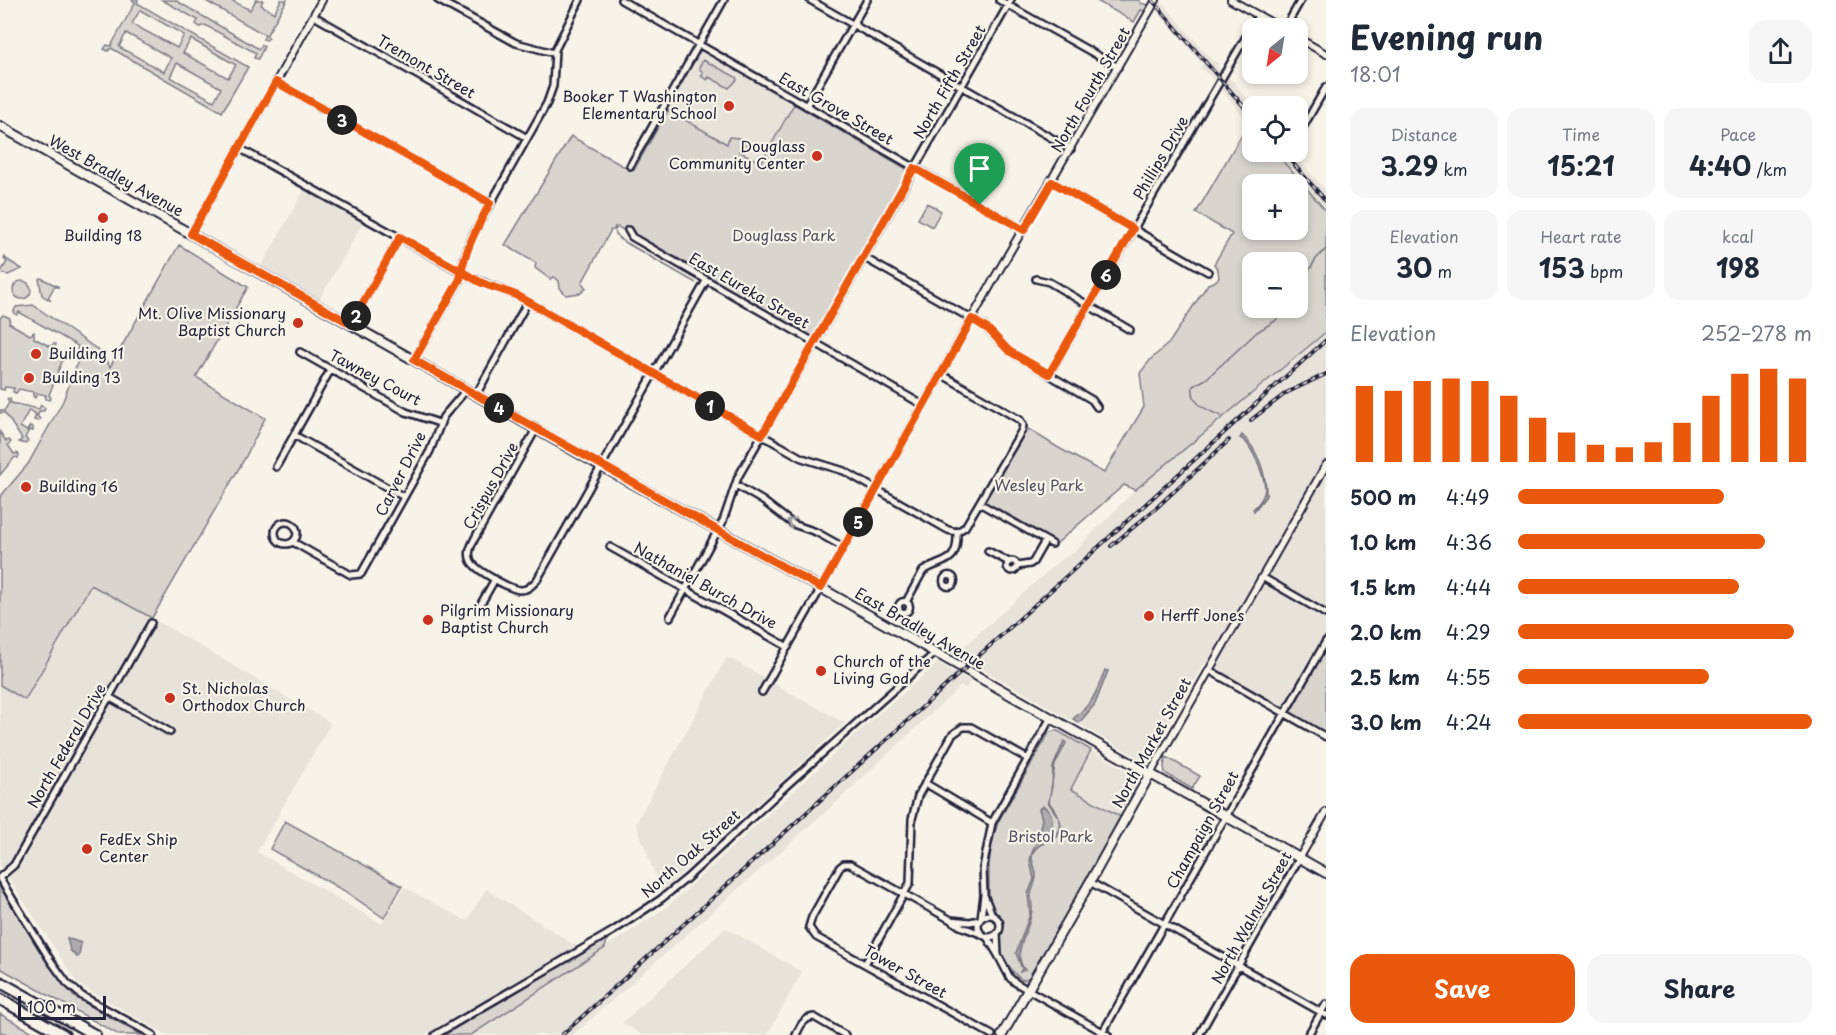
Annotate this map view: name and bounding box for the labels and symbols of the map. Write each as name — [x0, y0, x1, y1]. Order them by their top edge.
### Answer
north arrow — [1242, 18, 1308, 84]
street label: North Fifth Street — [907, 20, 991, 143]
street label: North Fourth Street — [1044, 22, 1135, 156]
street label: Tremont Street — [373, 28, 480, 103]
street label: East Grove Street — [775, 66, 898, 150]
place label: Booker T Washington Elementary School — [562, 84, 717, 124]
marker: Booker T Washington Elementary School — [722, 99, 736, 113]
pin: 3 — [327, 105, 357, 135]
street label: Phillips Drive — [1126, 111, 1193, 204]
street label: West Bradley Avenue — [45, 128, 188, 221]
place label: Douglass Community Center — [669, 134, 805, 174]
pin — [954, 143, 1005, 205]
marker: Douglass Community Center — [810, 149, 824, 163]
marker: Building 18 — [96, 211, 110, 225]
place label: Building 18 — [64, 223, 142, 246]
park label: Douglass Park — [732, 223, 836, 246]
street label: East Eureka Street — [685, 246, 814, 334]
pin: 6 — [1091, 260, 1121, 290]
place label: Mt. Olive Missionary Baptist Church — [138, 301, 286, 341]
pin: 2 — [341, 301, 371, 331]
marker: Mt. Olive Missionary Baptist Church — [291, 316, 305, 330]
place label: Building 11 — [48, 341, 124, 364]
street label: Tawney Court — [326, 343, 426, 411]
marker: Building 11 — [29, 347, 43, 361]
place label: Building 13 — [41, 365, 121, 388]
marker: Building 13 — [22, 371, 36, 385]
pin: 1 — [695, 391, 725, 421]
pin: 4 — [484, 393, 514, 423]
street label: Carver Drive — [368, 427, 431, 520]
street label: Crispus Drive — [456, 437, 523, 533]
park label: Wesley Park — [994, 473, 1084, 496]
place label: Building 16 — [38, 474, 118, 497]
marker: Building 16 — [19, 480, 33, 494]
pin: 5 — [843, 507, 873, 537]
one-way arrow — [787, 518, 797, 529]
street label: Nathaniel Burch Drive — [630, 536, 782, 634]
street label: East Bradley Avenue — [851, 581, 990, 674]
place label: Pilgrim Missionary Baptist Church — [440, 598, 574, 638]
place label: Herff Jones — [1161, 603, 1244, 626]
marker: Herff Jones — [1142, 609, 1156, 623]
marker: Pilgrim Missionary Baptist Church — [421, 613, 435, 627]
place label: Church of the Living God — [833, 649, 930, 689]
marker: Church of the Living God — [814, 664, 828, 678]
street label: North Market Street — [1105, 673, 1196, 812]
place label: St. Nicholas Orthodox Church — [182, 676, 306, 716]
street label: North Federal Drive — [21, 679, 111, 812]
marker: St. Nicholas Orthodox Church — [163, 691, 177, 705]
street label: Champaign Street — [1160, 766, 1244, 892]
street label: North Oak Street — [635, 803, 745, 903]
park label: Bristol Park — [1007, 824, 1093, 847]
place label: FedEx Ship Center — [99, 827, 178, 867]
marker: FedEx Ship Center — [80, 842, 94, 856]
street label: North Walnut Street — [1205, 847, 1297, 988]
street label: Tower Street — [860, 938, 952, 1003]
scale bar — [18, 993, 106, 1020]

